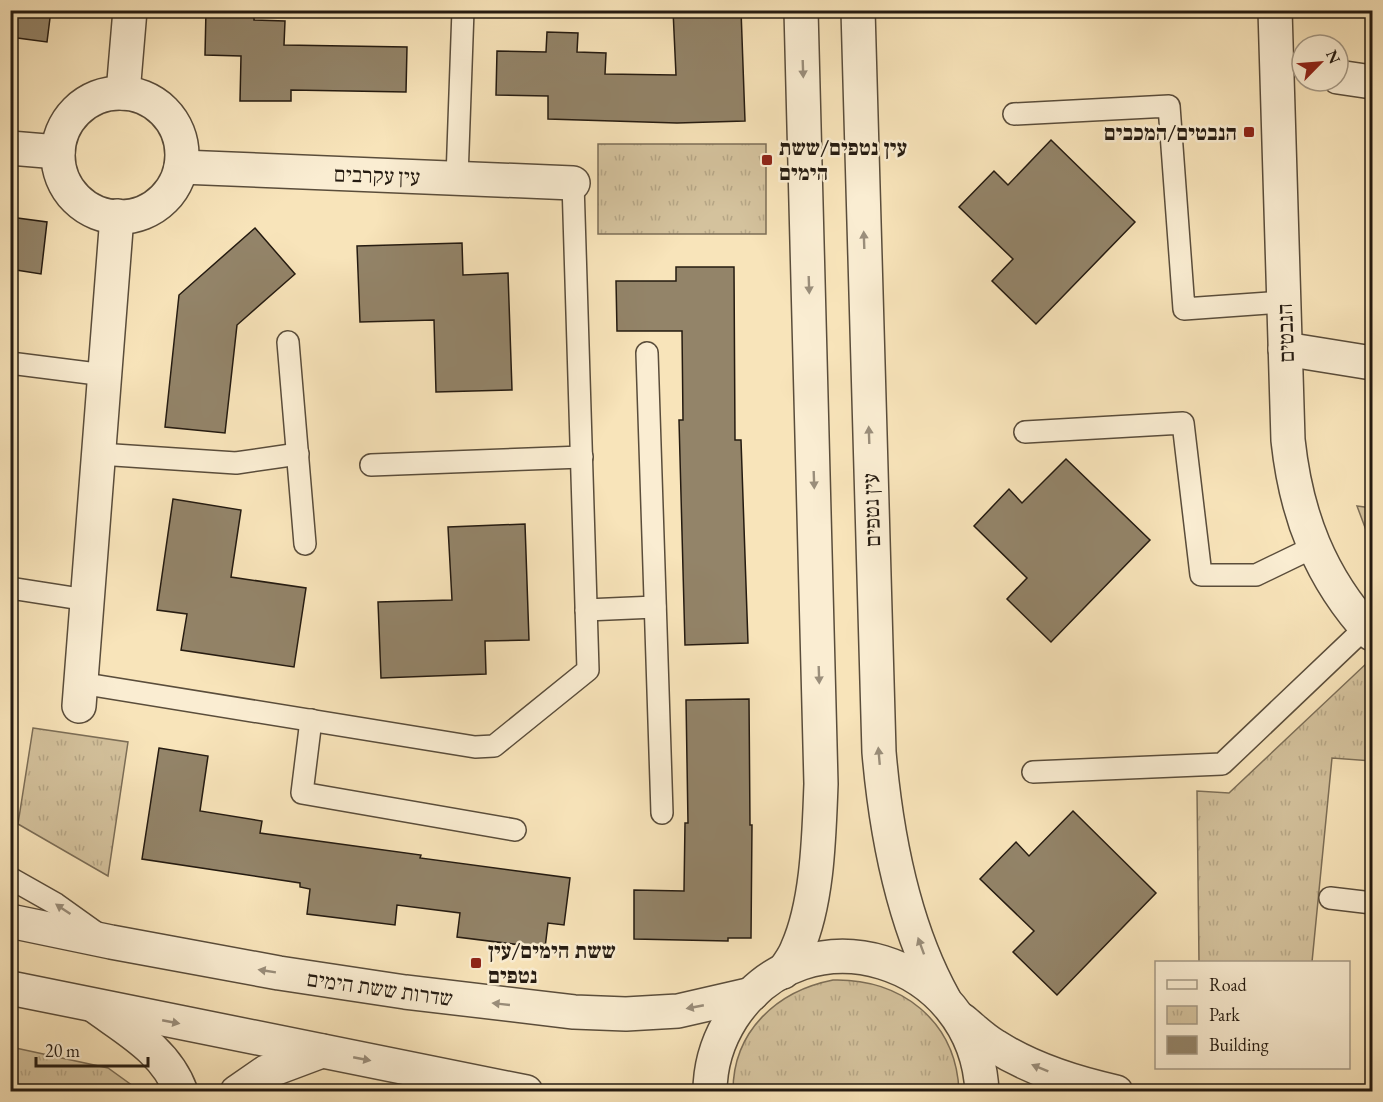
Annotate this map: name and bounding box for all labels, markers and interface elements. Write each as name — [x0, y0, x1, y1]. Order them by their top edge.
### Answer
north arrow — [1290, 33, 1350, 93]
text: N — [1321, 47, 1345, 67]
one-way arrow — [798, 59, 808, 78]
place label: הנבטים/המכבים — [1104, 118, 1237, 147]
marker: הנבטים/המכבים — [1242, 125, 1256, 139]
place label: עין נטפים/ששת הימים — [779, 133, 907, 187]
marker: עין נטפים/ששת הימים — [760, 153, 774, 167]
street label: עין עקרבים — [333, 160, 421, 191]
one-way arrow — [859, 231, 869, 250]
one-way arrow — [804, 275, 814, 294]
street label: הנבטים — [1270, 303, 1301, 363]
one-way arrow — [865, 426, 874, 445]
one-way arrow — [809, 470, 819, 489]
street label: עין נטפים — [856, 473, 887, 547]
one-way arrow — [815, 665, 824, 684]
one-way arrow — [874, 746, 884, 765]
one-way arrow — [55, 903, 71, 915]
place label: ששת הימים/עין נטפים — [488, 936, 616, 990]
one-way arrow — [915, 937, 925, 955]
marker: ששת הימים/עין נטפים — [469, 956, 483, 970]
legend — [1155, 961, 1350, 1069]
street label: שדרות ששת הימים — [305, 964, 455, 1013]
one-way arrow — [257, 966, 276, 975]
text: Road — [1209, 973, 1248, 996]
one-way arrow — [492, 999, 511, 1009]
one-way arrow — [686, 1003, 705, 1012]
text: Park — [1209, 1003, 1240, 1026]
one-way arrow — [161, 1018, 180, 1027]
scale bar — [36, 1030, 148, 1068]
text: Building — [1209, 1033, 1269, 1056]
text: 20 m — [45, 1039, 80, 1062]
one-way arrow — [353, 1055, 372, 1064]
one-way arrow — [1031, 1063, 1049, 1073]

